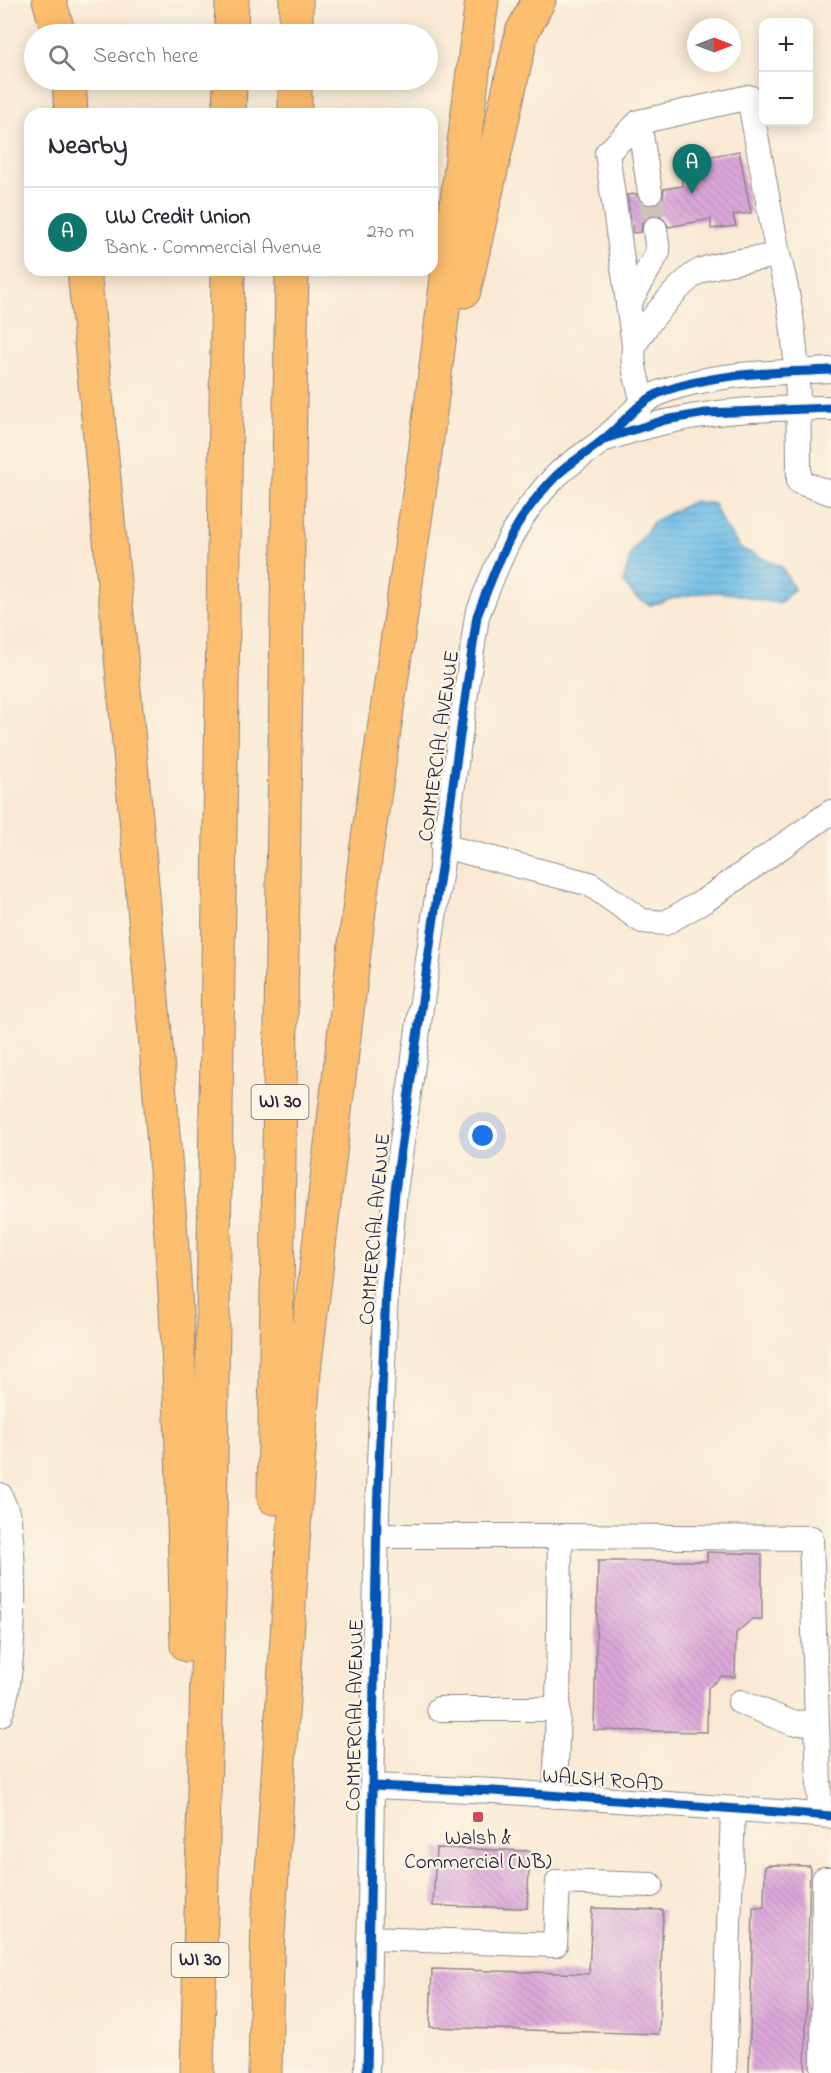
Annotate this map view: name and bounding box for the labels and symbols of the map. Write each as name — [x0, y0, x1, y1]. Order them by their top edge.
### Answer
north arrow — [687, 18, 741, 72]
pin: A — [672, 144, 712, 194]
street label: COMMERCIAL AVENUE — [412, 648, 468, 844]
road number: WI 30 — [252, 1085, 308, 1119]
your location — [468, 1121, 497, 1150]
street label: COMMERCIAL AVENUE — [353, 1132, 399, 1326]
street label: COMMERCIAL AVENUE — [339, 1618, 373, 1812]
street label: WALSH ROAD — [541, 1762, 665, 1800]
marker: Walsh & Commercial (NB) — [471, 1810, 485, 1824]
place label: Walsh & Commercial (NB) — [404, 1824, 552, 1878]
road number: WI 30 — [172, 1943, 228, 1977]

